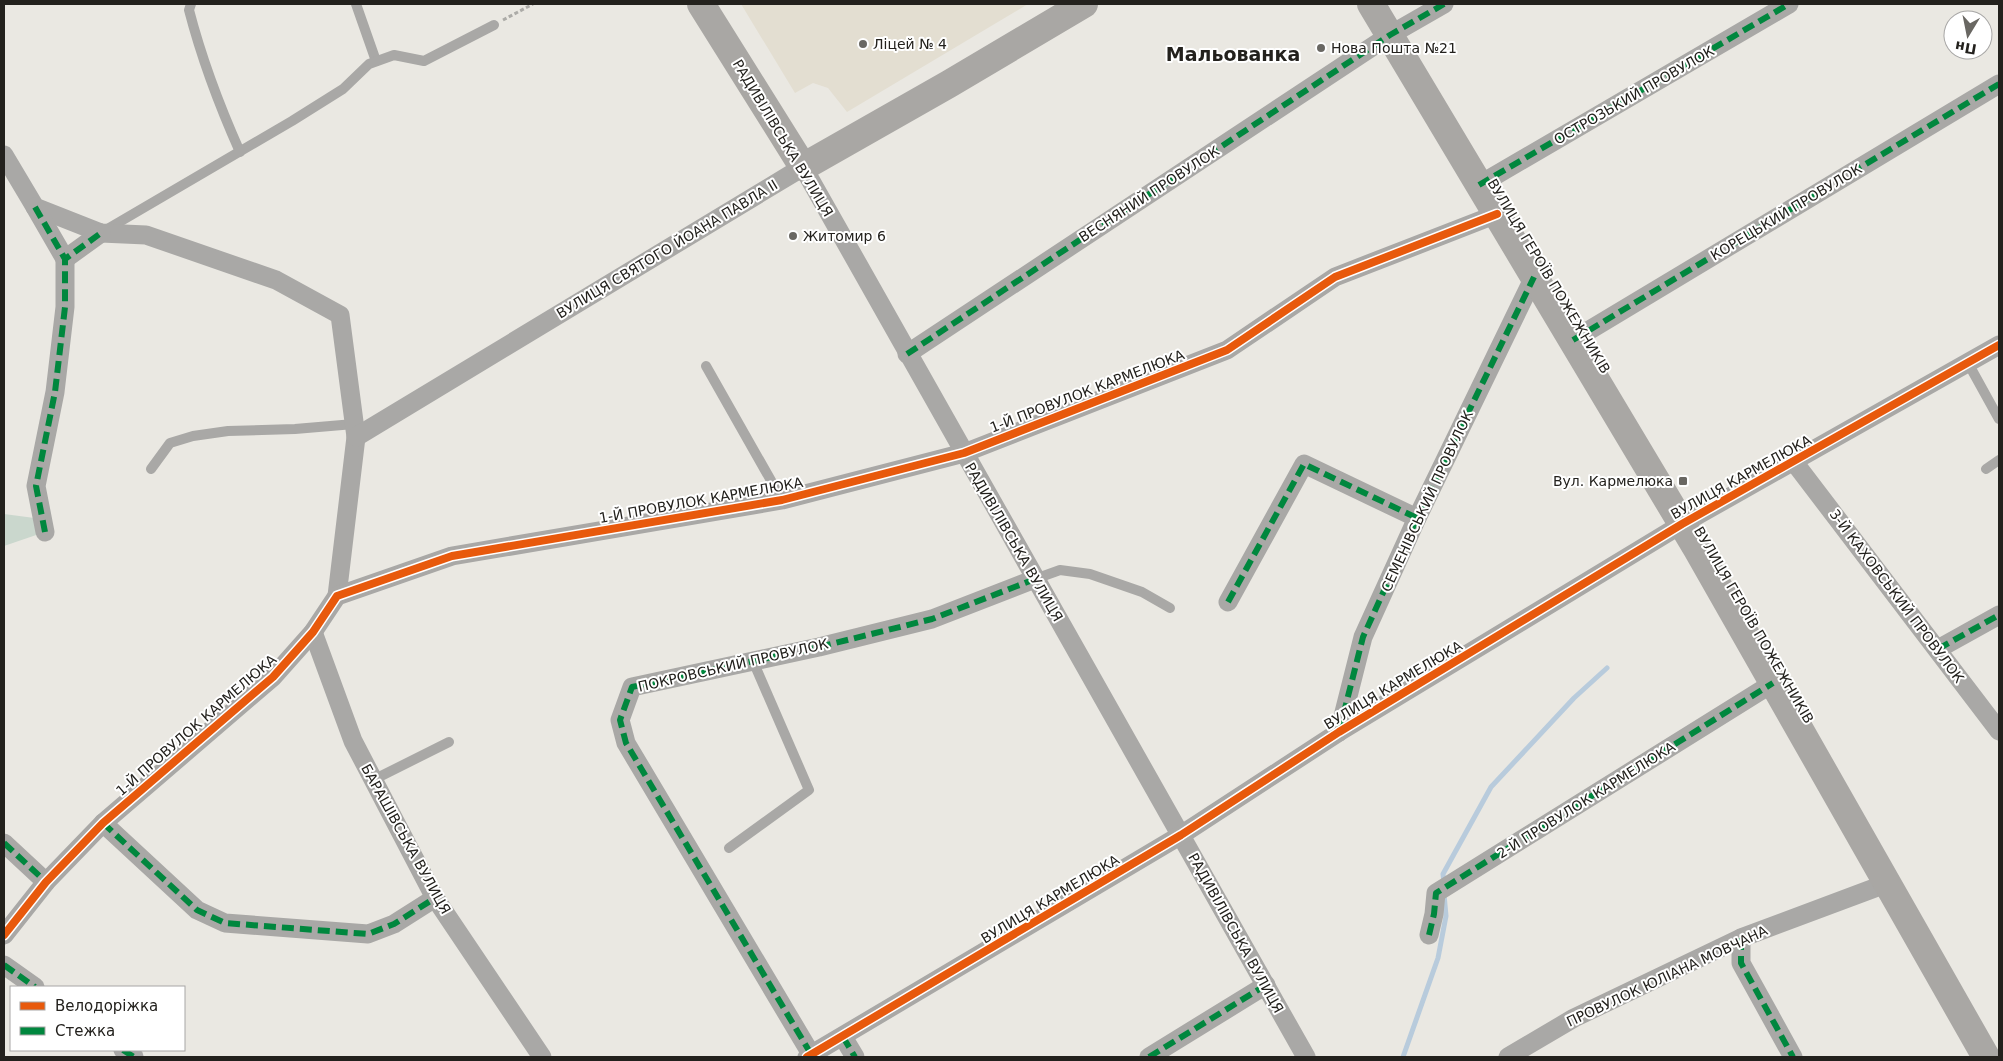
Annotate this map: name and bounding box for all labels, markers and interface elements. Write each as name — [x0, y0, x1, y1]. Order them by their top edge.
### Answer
north arrow — [1943, 10, 1993, 60]
place label: Ліцей № 4 — [873, 36, 947, 52]
marker: Ліцей № 4 — [857, 38, 869, 50]
text: Пн — [1954, 38, 1978, 58]
place label: Нова Пошта №21 — [1331, 40, 1457, 56]
marker: Нова Пошта №21 — [1315, 42, 1327, 54]
street label: ОСТРОЗЬКИЙ ПРОВУЛОК — [1551, 42, 1717, 148]
district label: Мальованка — [1166, 43, 1300, 65]
street label: РАДИВІЛІВСЬКА ВУЛИЦЯ — [730, 57, 836, 219]
street label: ВЕСНЯНИЙ ПРОВУЛОК — [1075, 142, 1222, 245]
street label: КОРЕЦЬКИЙ ПРОВУЛОК — [1707, 160, 1865, 264]
street label: ВУЛИЦЯ ГЕРОЇВ ПОЖЕЖНИКІВ — [1484, 175, 1615, 376]
street label: ВУЛИЦЯ СВЯТОГО ЙОАНА ПАВЛА II — [553, 176, 780, 322]
place label: Житомир 6 — [803, 228, 886, 244]
marker: Житомир 6 — [787, 230, 799, 242]
street label: 1-Й ПРОВУЛОК КАРМЕЛЮКА — [987, 345, 1187, 436]
street label: СЕМЕНІВСЬКИЙ ПРОВУЛОК — [1377, 407, 1476, 594]
street label: ВУЛИЦЯ КАРМЕЛЮКА — [1668, 431, 1814, 522]
street label: РАДИВІЛІВСЬКА ВУЛИЦЯ — [962, 460, 1066, 624]
street label: 1-Й ПРОВУЛОК КАРМЕЛЮКА — [598, 473, 805, 526]
place label: Вул. Кармелюка — [1553, 473, 1673, 489]
marker: Вул. Кармелюка — [1677, 475, 1689, 487]
street label: 3-Й КАХОВСЬКИЙ ПРОВУЛОК — [1827, 506, 1968, 686]
street label: ВУЛИЦЯ ГЕРОЇВ ПОЖЕЖНИКІВ — [1691, 523, 1818, 726]
street label: ПОКРОВСЬКИЙ ПРОВУЛОК — [636, 634, 830, 695]
street label: ВУЛИЦЯ КАРМЕЛЮКА — [1321, 637, 1465, 733]
street label: 1-Й ПРОВУЛОК КАРМЕЛЮКА — [112, 650, 280, 799]
street label: 2-Й ПРОВУЛОК КАРМЕЛЮКА — [1493, 737, 1678, 862]
street label: БАРАШІВСЬКА ВУЛИЦЯ — [358, 761, 454, 917]
street label: РАДИВІЛІВСЬКА ВУЛИЦЯ — [1185, 850, 1287, 1016]
street label: ВУЛИЦЯ КАРМЕЛЮКА — [978, 851, 1122, 947]
street label: ПРОВУЛОК ЮЛІАНА МОВЧАНА — [1564, 922, 1770, 1030]
legend — [10, 986, 185, 1051]
text: Велодоріжка — [55, 997, 158, 1015]
text: Стежка — [55, 1022, 115, 1040]

